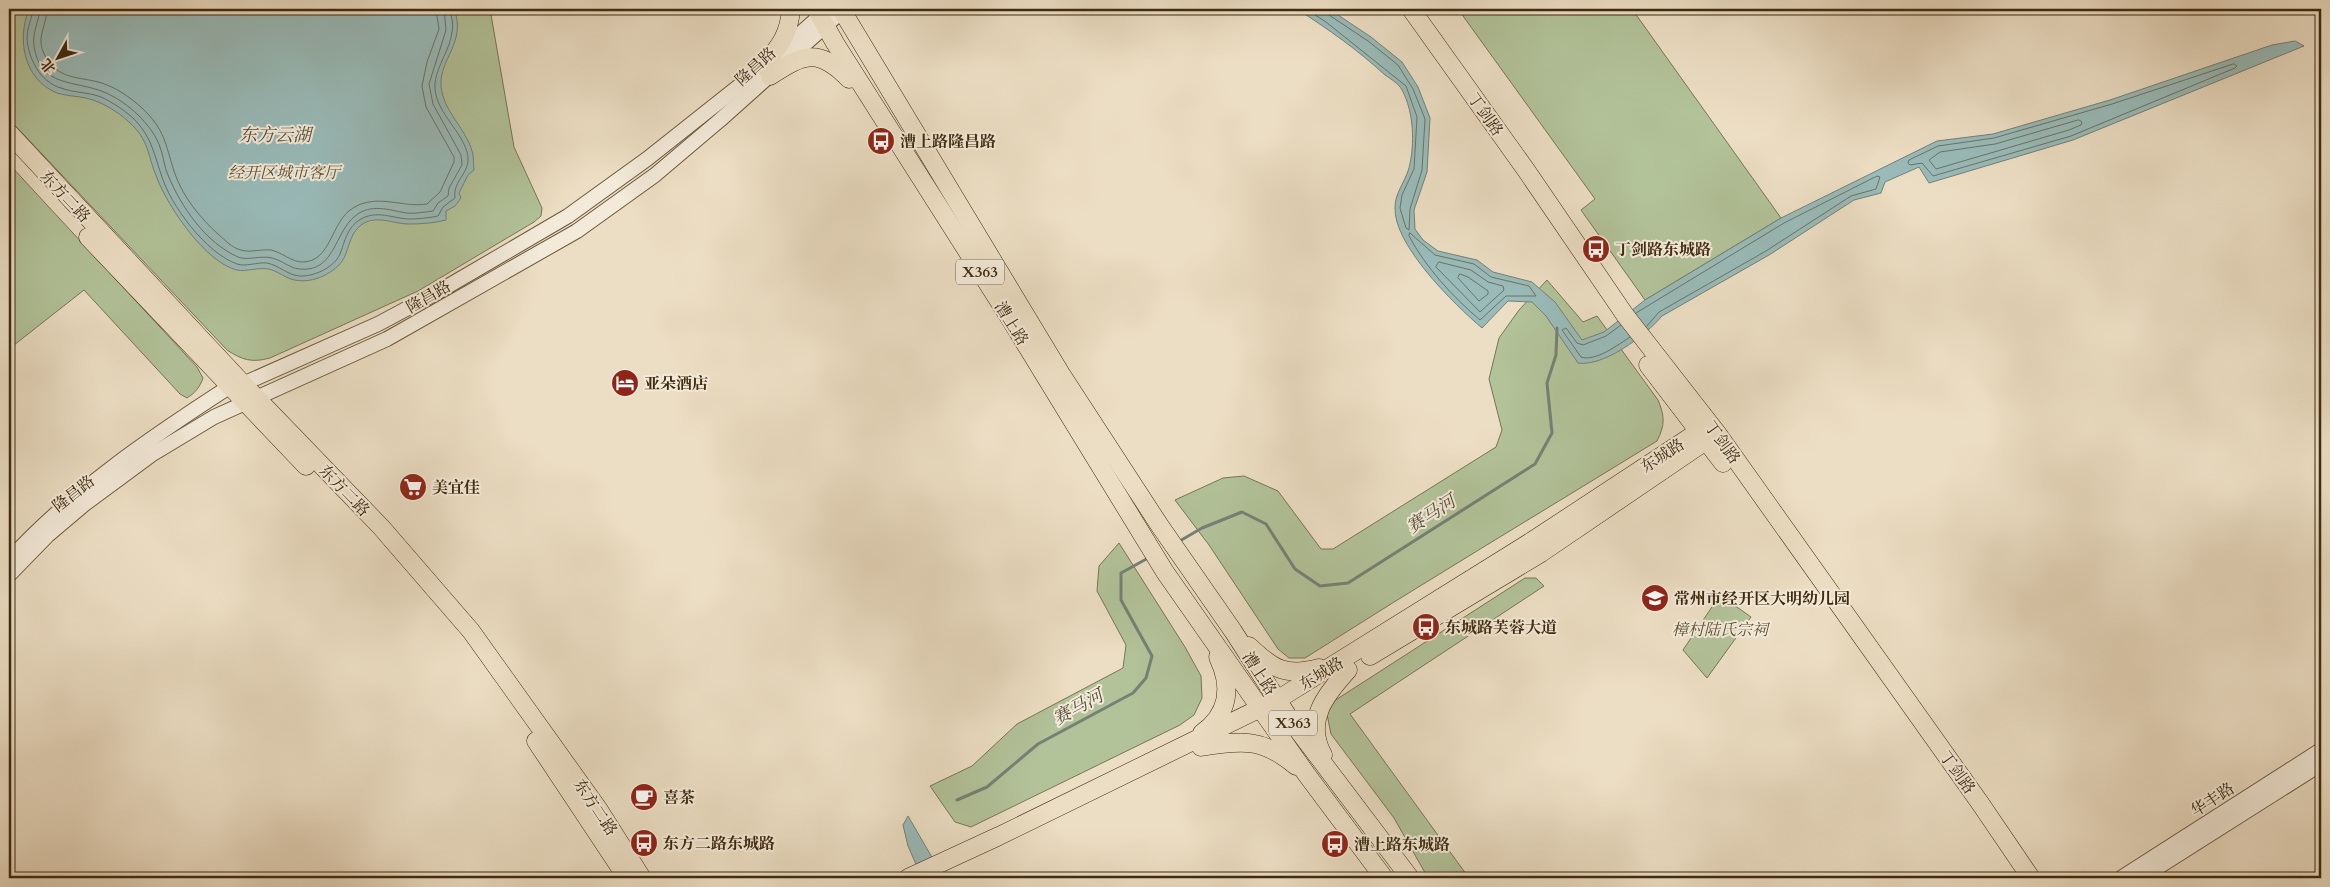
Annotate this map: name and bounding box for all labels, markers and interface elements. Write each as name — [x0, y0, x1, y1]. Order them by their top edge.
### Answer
north arrow — [32, 32, 82, 82]
street label: 隆昌路 — [730, 43, 781, 91]
text: 北 — [37, 55, 60, 78]
street label: 丁剑路 — [1462, 89, 1508, 141]
water label: 东方云湖 — [239, 123, 314, 148]
bus stop icon: 漕上路隆昌路 — [866, 126, 896, 156]
place label: 漕上路隆昌路 — [900, 131, 996, 153]
park label: 经开区城市客厅 — [228, 162, 343, 184]
street label: 东方二路 — [35, 166, 95, 228]
bus stop icon: 丁剑路东城路 — [1581, 234, 1611, 264]
place label: 丁剑路东城路 — [1615, 239, 1711, 261]
road number: X363 — [956, 260, 1004, 284]
street label: 隆昌路 — [402, 275, 455, 318]
street label: 漕上路 — [989, 297, 1033, 350]
hotel icon: 亚朵酒店 — [610, 368, 640, 398]
place label: 亚朵酒店 — [644, 373, 708, 395]
street label: 丁剑路 — [1699, 417, 1745, 468]
street label: 东城路 — [1636, 434, 1689, 478]
street label: 东方二路 — [314, 460, 374, 521]
street label: 隆昌路 — [48, 470, 99, 517]
supermarket icon: 美宜佳 — [398, 472, 428, 502]
place label: 美宜佳 — [432, 477, 480, 499]
water label: 赛马河 — [1402, 488, 1463, 540]
school or university icon: 常州市经开区大明幼儿园 — [1640, 583, 1670, 613]
place label: 常州市经开区大明幼儿园 — [1674, 588, 1850, 610]
bus stop icon: 东城路芙蓉大道 — [1411, 612, 1441, 642]
place label: 东城路芙蓉大道 — [1445, 617, 1557, 639]
park label: 樟村陆氏宗祠 — [1672, 619, 1771, 641]
street label: 漕上路 — [1237, 647, 1281, 700]
street label: 东城路 — [1295, 652, 1348, 696]
water label: 赛马河 — [1049, 682, 1111, 731]
road number: X363 — [1269, 710, 1317, 736]
street label: 丁剑路 — [1934, 747, 1980, 798]
street label: 东方二路 — [568, 775, 622, 840]
street label: 华丰路 — [2186, 778, 2239, 822]
cafe icon: 喜茶 — [629, 782, 659, 812]
place label: 喜茶 — [663, 787, 695, 809]
bus stop icon: 东方二路东城路 — [629, 828, 659, 858]
bus stop icon: 漕上路东城路 — [1320, 829, 1350, 859]
place label: 东方二路东城路 — [663, 833, 775, 855]
place label: 漕上路东城路 — [1354, 834, 1450, 856]

